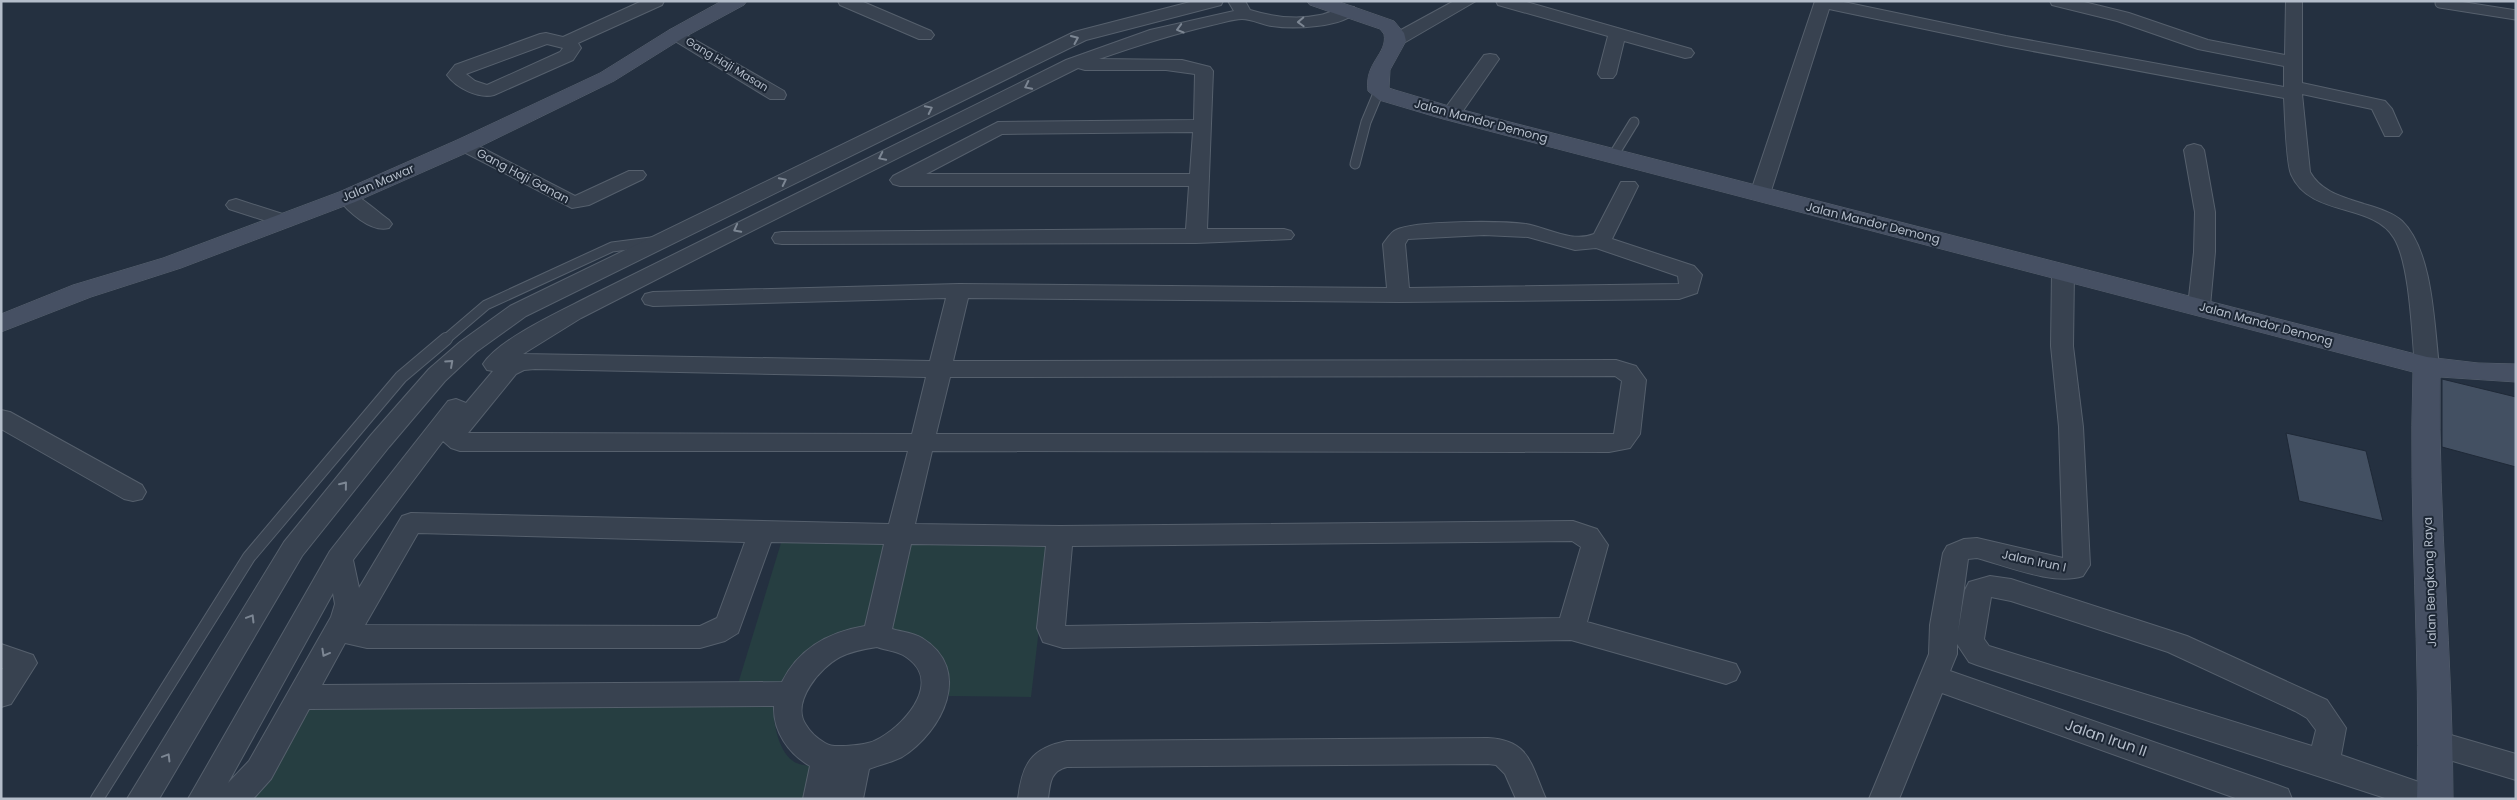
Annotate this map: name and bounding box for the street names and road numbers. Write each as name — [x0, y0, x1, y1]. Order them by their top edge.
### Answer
street label: Gang Haji Masan — [683, 33, 771, 95]
street label: Jalan Mandor Demong — [1412, 94, 1550, 147]
street label: Gang Haji Ganan — [474, 144, 573, 207]
street label: Jalan Mawar — [339, 159, 417, 205]
street label: Jalan Mandor Demong — [1804, 198, 1942, 247]
street label: Jalan Mandor Demong — [2197, 297, 2335, 350]
street label: Jalan Bengkong Raya — [2419, 517, 2440, 647]
street label: Jalan Irun I — [2000, 545, 2068, 576]
street label: Jalan Irun II — [2062, 714, 2150, 761]

